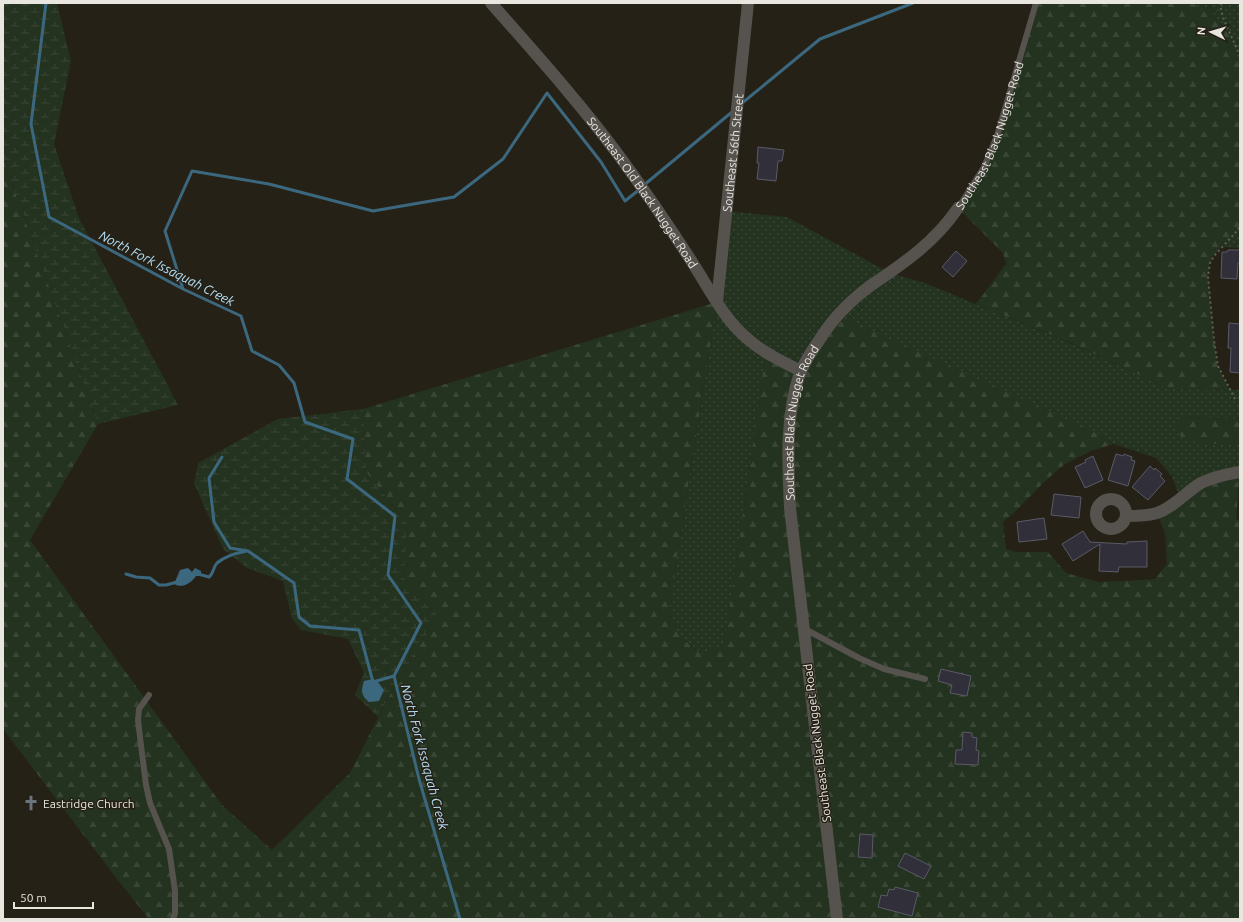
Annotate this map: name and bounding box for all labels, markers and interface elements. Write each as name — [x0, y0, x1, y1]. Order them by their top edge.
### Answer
north arrow — [1191, 12, 1231, 52]
text: N — [1195, 27, 1207, 36]
street label: Southeast Black Nugget Road — [953, 60, 1025, 211]
street label: Southeast 56th Street — [720, 93, 745, 212]
street label: Southeast Old Black Nugget Road — [585, 114, 701, 270]
water label: North Fork Issaquah Creek — [97, 228, 237, 308]
street label: Southeast Black Nugget Road — [782, 342, 821, 501]
street label: Southeast Black Nugget Road — [801, 663, 833, 823]
water label: North Fork Issaquah Creek — [399, 683, 451, 832]
church icon: Eastridge Church — [22, 794, 40, 812]
place label: Eastridge Church — [43, 797, 135, 810]
scale bar — [14, 884, 93, 910]
text: 50 m — [20, 891, 47, 904]

